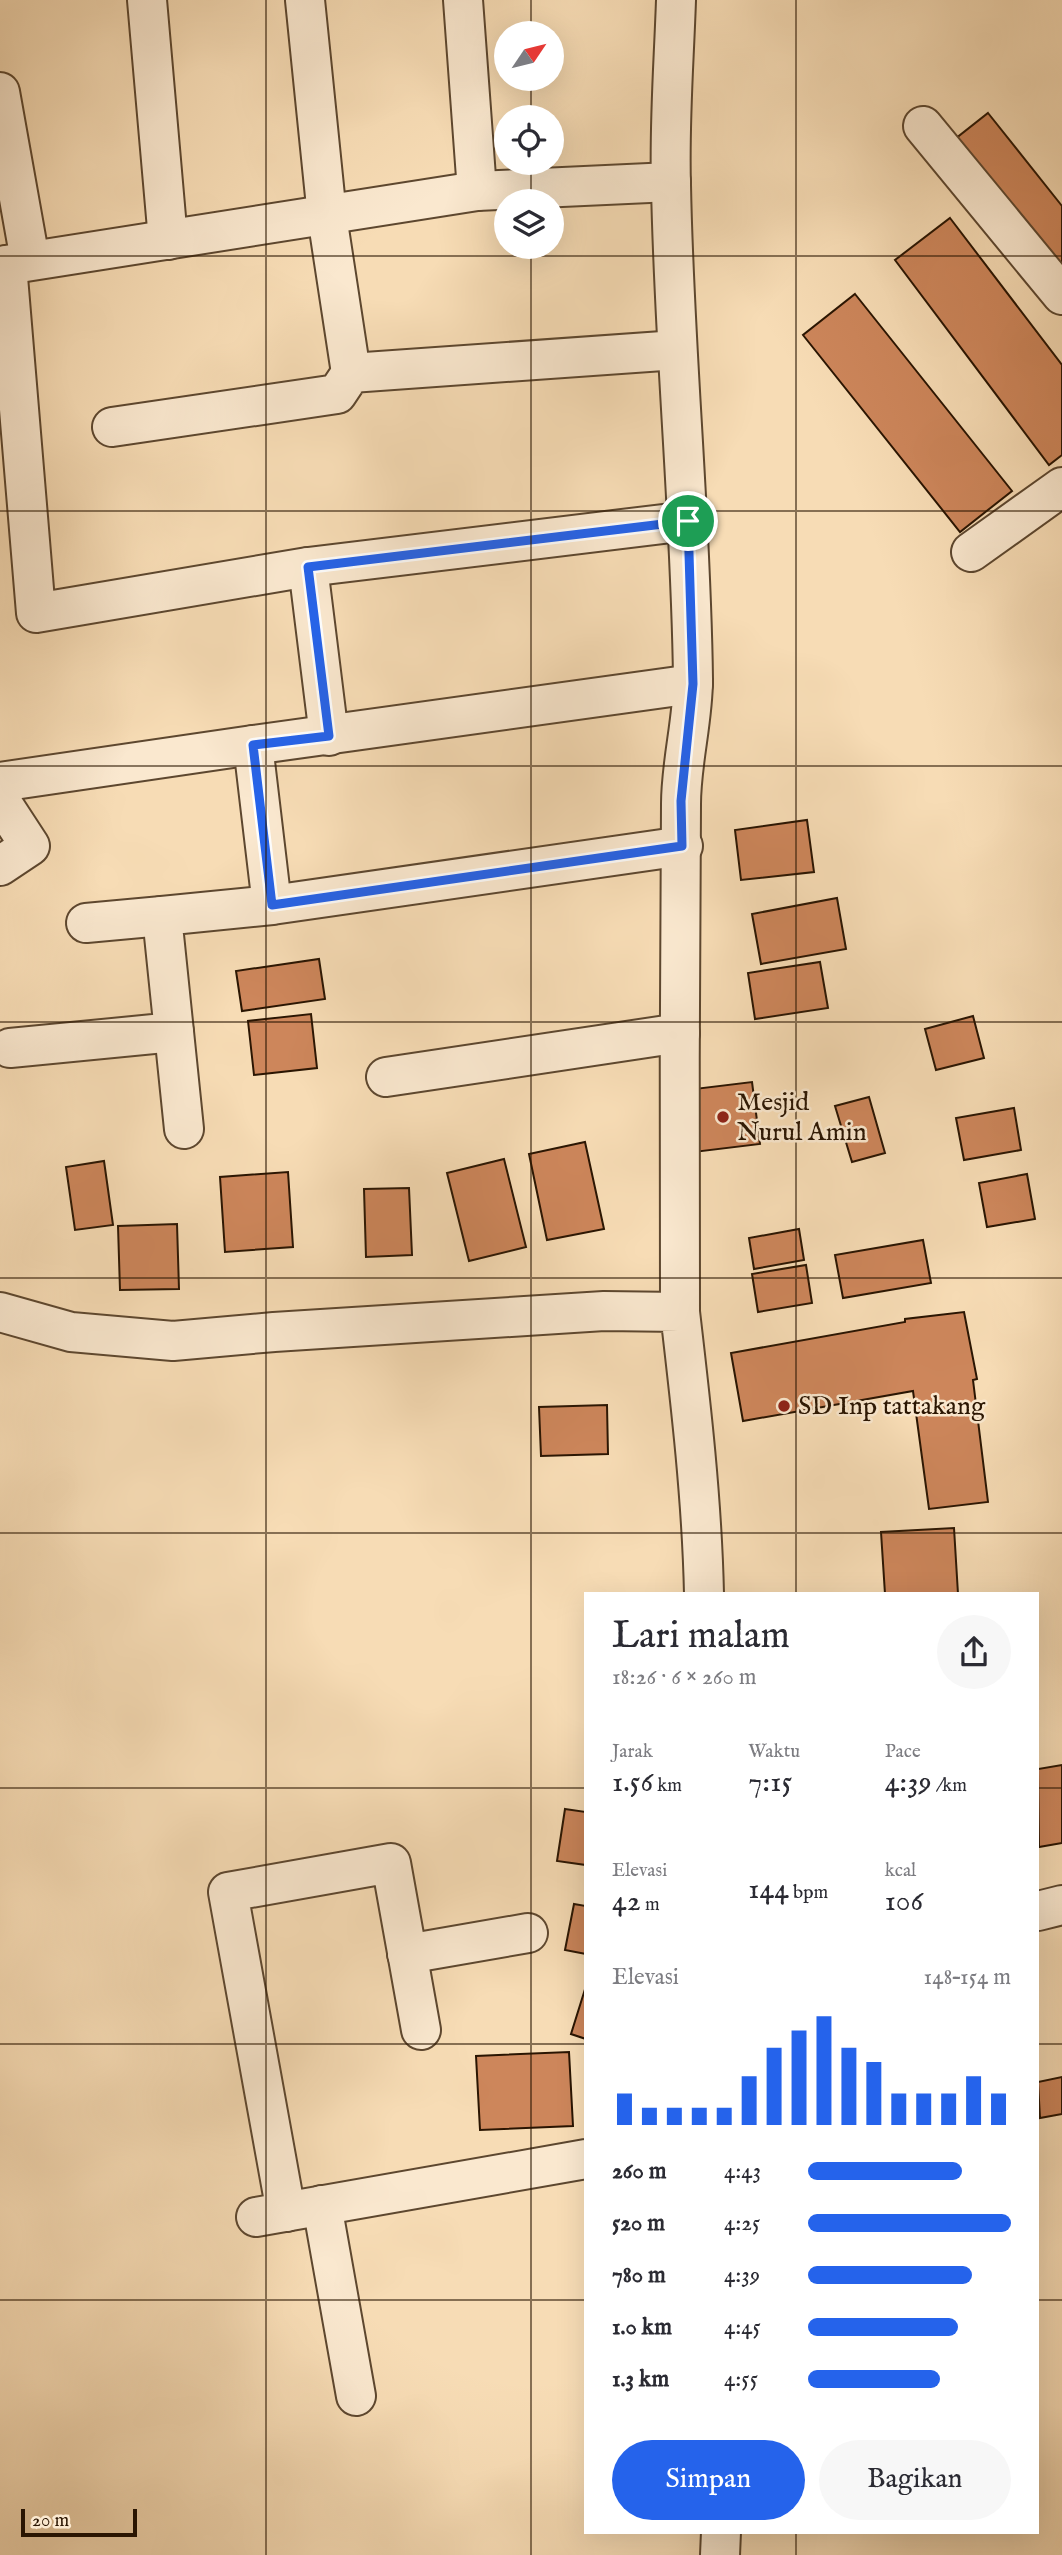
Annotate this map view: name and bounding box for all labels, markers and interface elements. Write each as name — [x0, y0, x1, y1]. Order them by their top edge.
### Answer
north arrow — [494, 21, 564, 91]
map controls — [494, 21, 564, 259]
button: locate — [494, 105, 564, 175]
button: layers — [494, 189, 564, 259]
pin — [658, 491, 718, 551]
icon: arrive — [669, 502, 707, 540]
place label: Mesjid Nurul Amin — [737, 1086, 867, 1149]
marker: Mesjid Nurul Amin — [715, 1109, 731, 1125]
place label: SD Inp tattakang — [798, 1390, 986, 1423]
marker: SD Inp tattakang — [776, 1398, 792, 1414]
text: Lari malam — [612, 1613, 790, 1661]
button: share — [937, 1615, 1011, 1689]
text: 18:26 · 6 × 260 m — [612, 1663, 757, 1692]
text: Jarak — [612, 1740, 653, 1764]
text: Waktu — [748, 1740, 800, 1764]
text: Pace — [885, 1740, 921, 1764]
text: 1.56 — [612, 1764, 653, 1802]
text: 7:15 — [748, 1764, 792, 1802]
text: 4:39 — [885, 1764, 932, 1802]
text: km — [653, 1774, 682, 1798]
text: /km — [932, 1774, 967, 1798]
text: Elevasi — [612, 1859, 667, 1883]
text: kcal — [885, 1859, 916, 1883]
text: 144 — [748, 1871, 789, 1909]
text: bpm — [789, 1881, 828, 1905]
text: 42 — [612, 1883, 641, 1921]
text: 106 — [885, 1883, 923, 1921]
text: m — [641, 1893, 660, 1917]
text: Elevasi — [612, 1963, 679, 1992]
text: 148–154 m — [924, 1963, 1011, 1992]
text: 260 m — [612, 2157, 667, 2186]
text: 4:43 — [724, 2157, 761, 2186]
text: 520 m — [612, 2209, 665, 2238]
text: 4:25 — [724, 2209, 760, 2238]
text: 780 m — [612, 2261, 666, 2290]
text: 4:39 — [724, 2261, 760, 2290]
text: 1.0 km — [612, 2313, 672, 2342]
text: 4:45 — [724, 2313, 761, 2342]
text: 1.3 km — [612, 2365, 669, 2394]
text: 4:55 — [724, 2365, 758, 2394]
button: Simpan — [612, 2440, 805, 2520]
button: Bagikan — [819, 2440, 1011, 2520]
scale bar — [21, 2506, 136, 2538]
text: 20 m — [32, 2509, 69, 2533]

